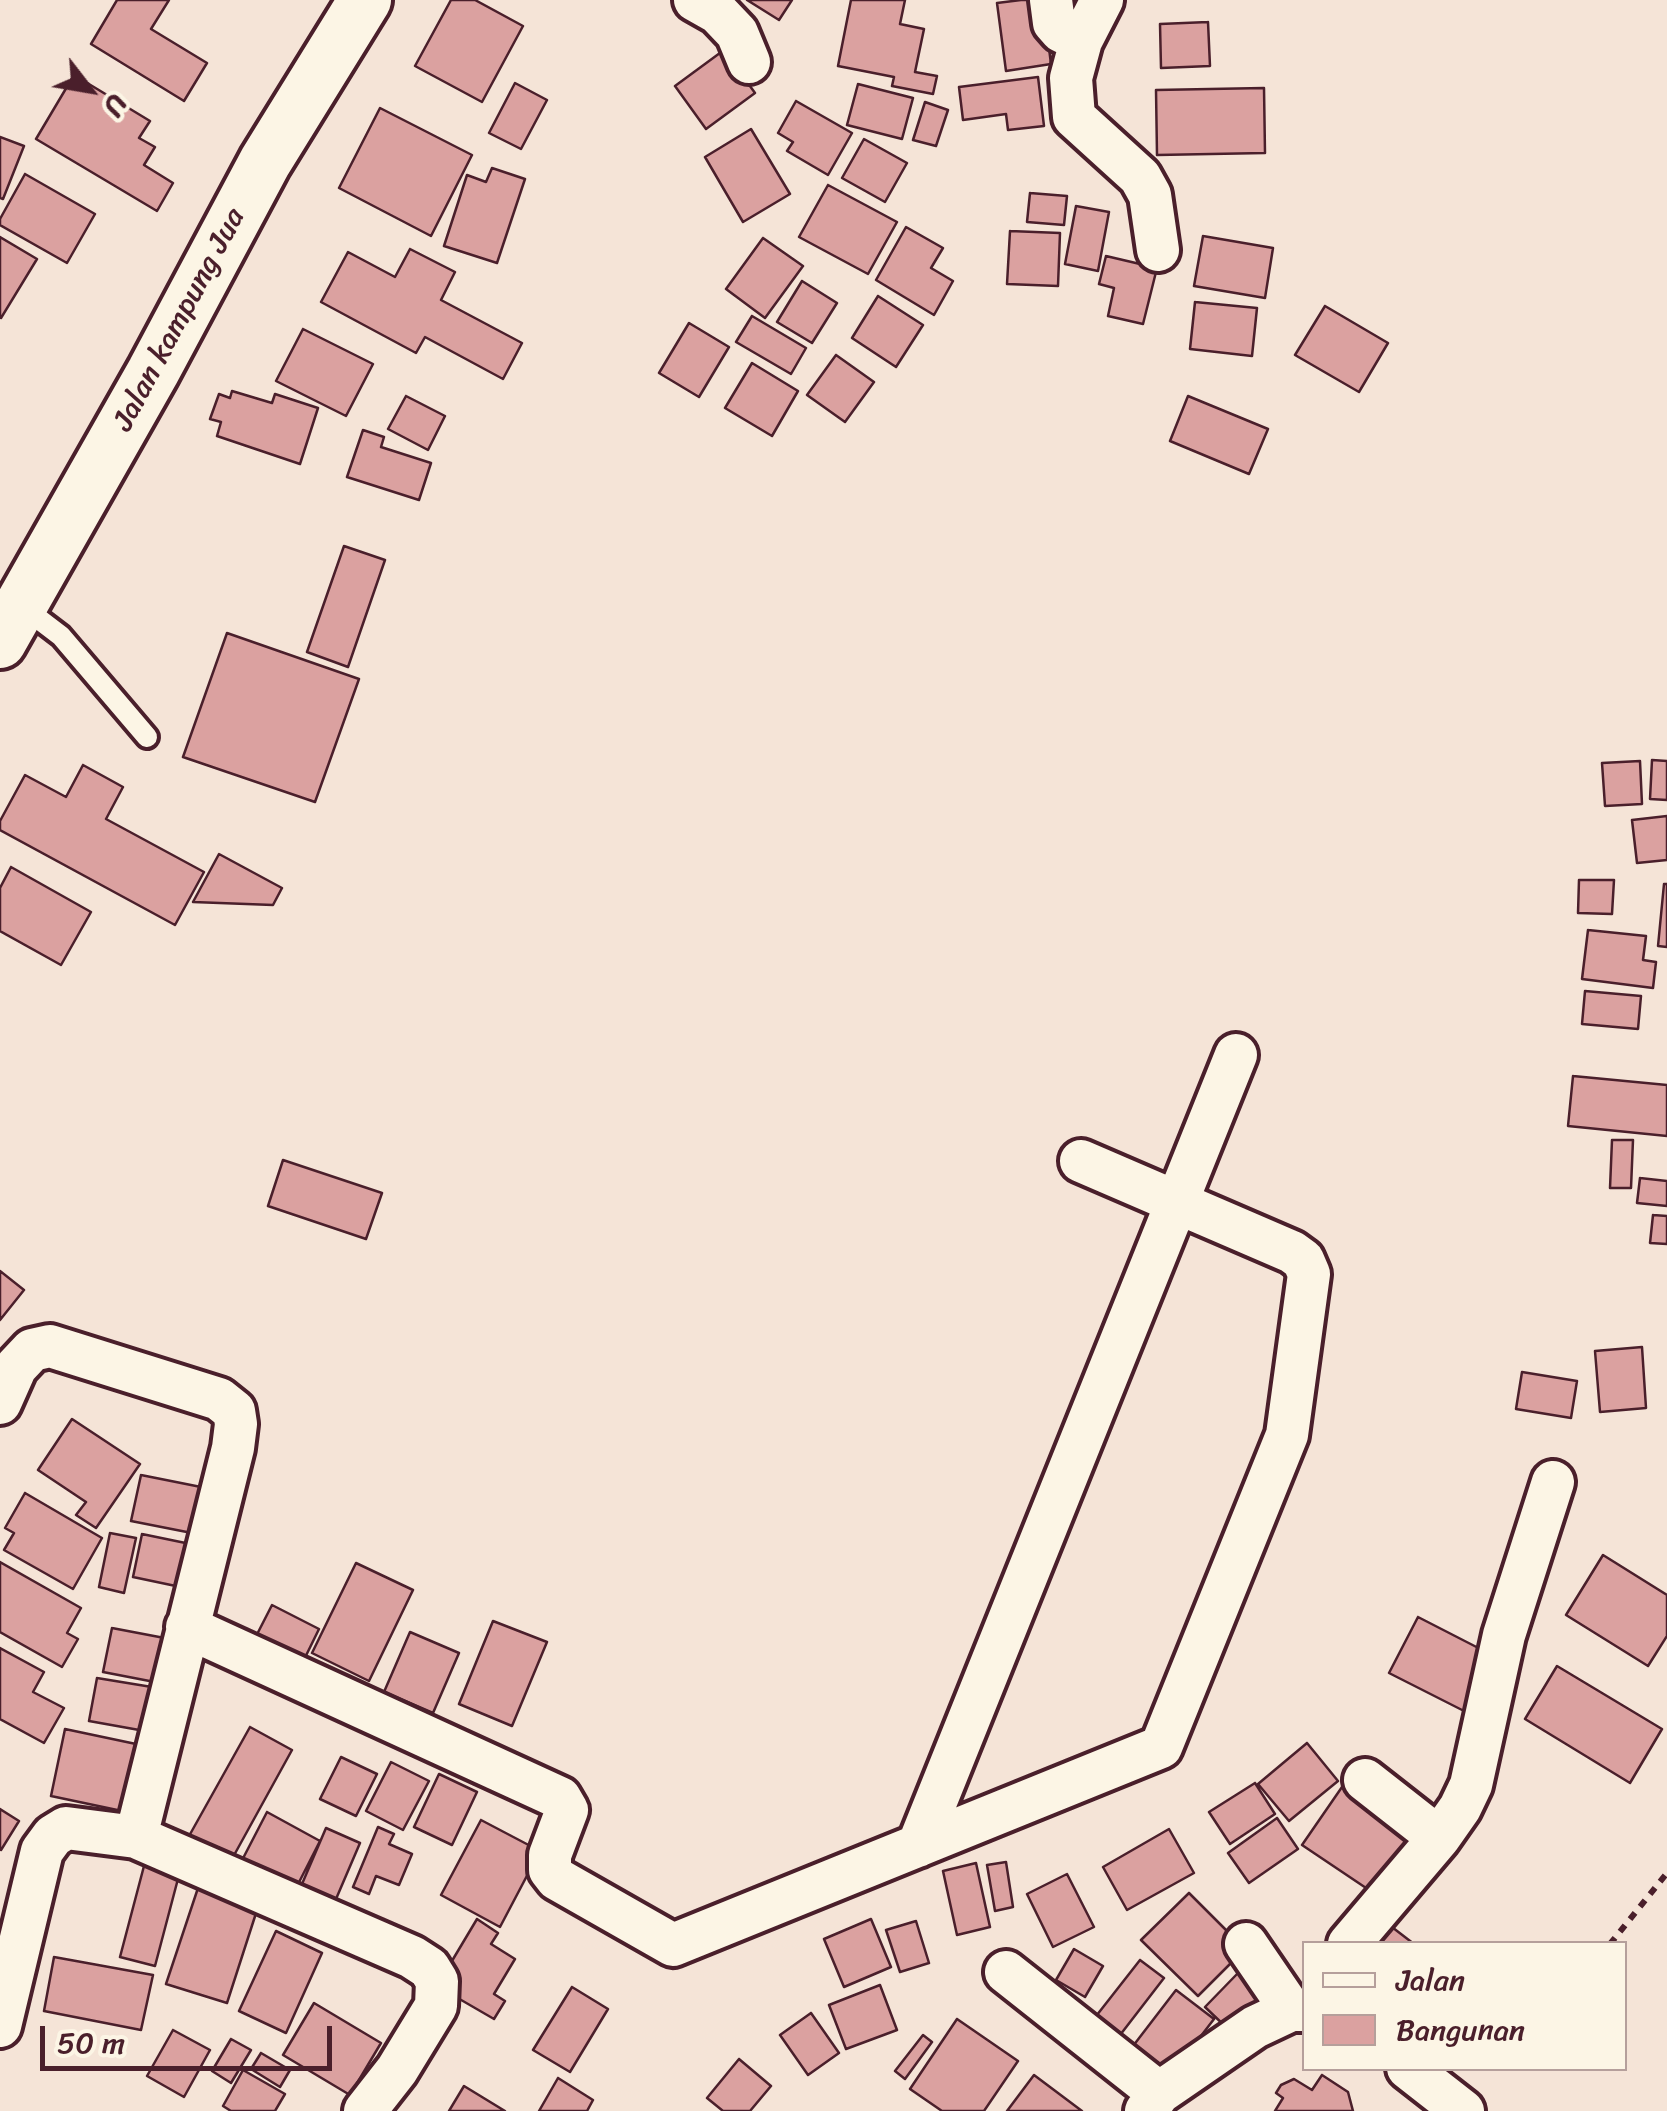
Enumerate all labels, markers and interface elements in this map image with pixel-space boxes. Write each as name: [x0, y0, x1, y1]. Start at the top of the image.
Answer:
north arrow: [40, 40, 140, 140]
text: U: [90, 85, 142, 126]
street label: Jalan kampung Jua: [106, 203, 254, 437]
legend: [1302, 1941, 1627, 2071]
text: Jalan: [1396, 1953, 1465, 2007]
text: Bangunan: [1396, 2003, 1525, 2057]
scale bar: [45, 2006, 338, 2068]
text: 50 m: [57, 2016, 125, 2070]

